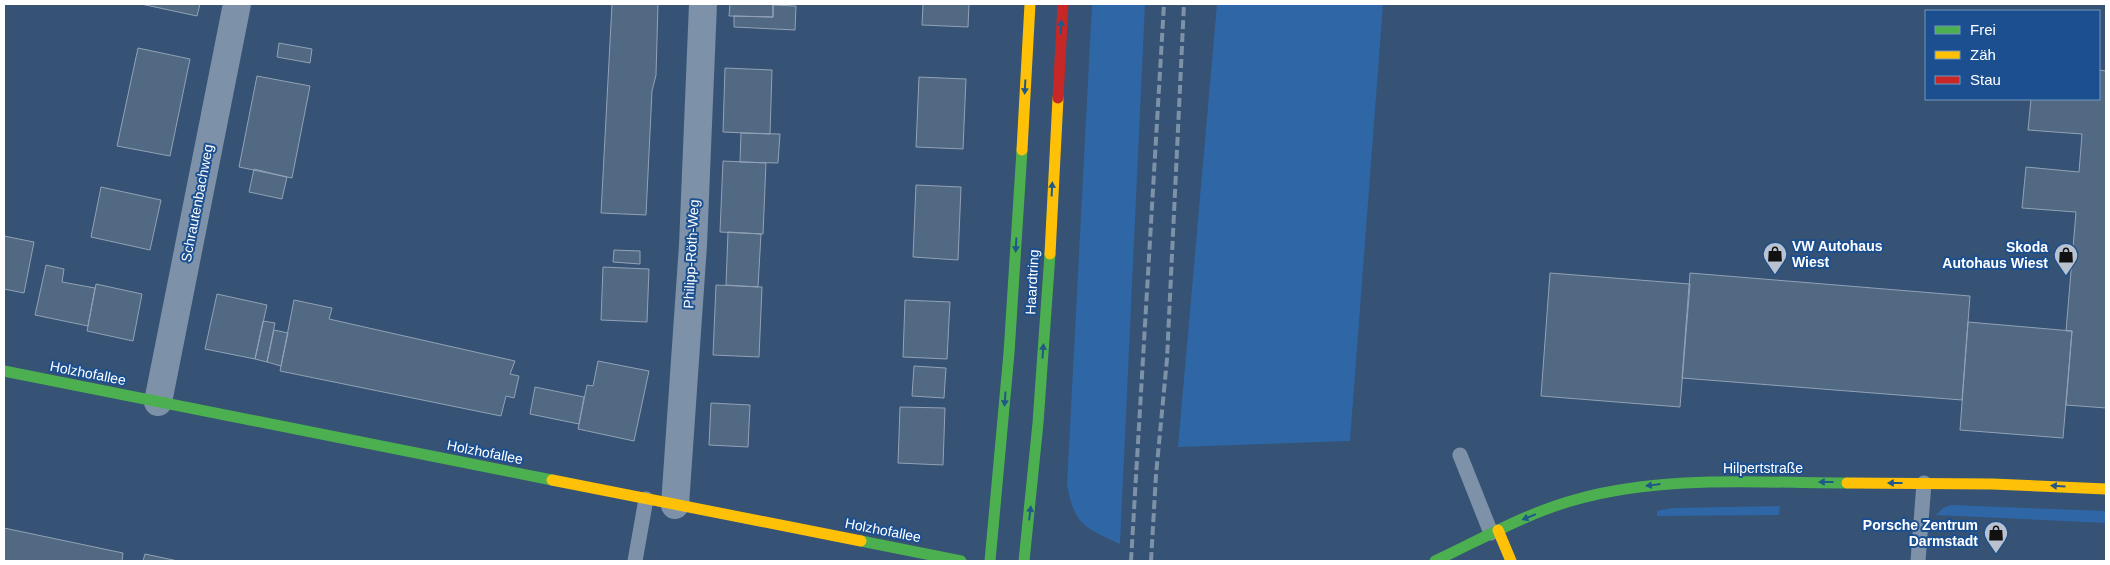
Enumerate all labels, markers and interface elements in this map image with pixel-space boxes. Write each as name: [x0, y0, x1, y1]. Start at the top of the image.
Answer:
legend: [1925, 10, 2100, 100]
one-way arrow: [1058, 18, 1066, 34]
text: Frei: [1970, 21, 1996, 38]
text: Zäh: [1970, 46, 1996, 63]
text: Stau: [1970, 71, 2001, 88]
one-way arrow: [1021, 80, 1029, 96]
street label: Schrautenbachweg: [178, 143, 216, 263]
one-way arrow: [1049, 180, 1057, 196]
street label: Philipp-Röth-Weg: [680, 199, 702, 309]
one-way arrow: [1011, 237, 1019, 253]
place label: VW Autohaus Wiest: [1792, 238, 1883, 270]
place label: Skoda Autohaus Wiest: [1942, 239, 2048, 271]
shop icon: VW Autohaus Wiest: [1762, 241, 1788, 275]
shop icon: Skoda Autohaus Wiest: [2053, 242, 2079, 276]
street label: Haardtring: [1022, 249, 1042, 315]
one-way arrow: [1040, 343, 1048, 359]
street label: Holzhofallee: [49, 358, 128, 388]
one-way arrow: [1001, 391, 1009, 407]
street label: Holzhofallee: [446, 437, 525, 467]
street label: Hilpertstraße: [1723, 460, 1803, 476]
one-way arrow: [1818, 478, 1834, 486]
one-way arrow: [1887, 479, 1903, 487]
one-way arrow: [1645, 481, 1661, 489]
one-way arrow: [2049, 482, 2065, 490]
one-way arrow: [1026, 505, 1034, 521]
one-way arrow: [1522, 514, 1536, 522]
street label: Holzhofallee: [844, 515, 923, 545]
place label: Porsche Zentrum Darmstadt: [1863, 517, 1978, 549]
shop icon: Porsche Zentrum Darmstadt: [1983, 520, 2009, 554]

